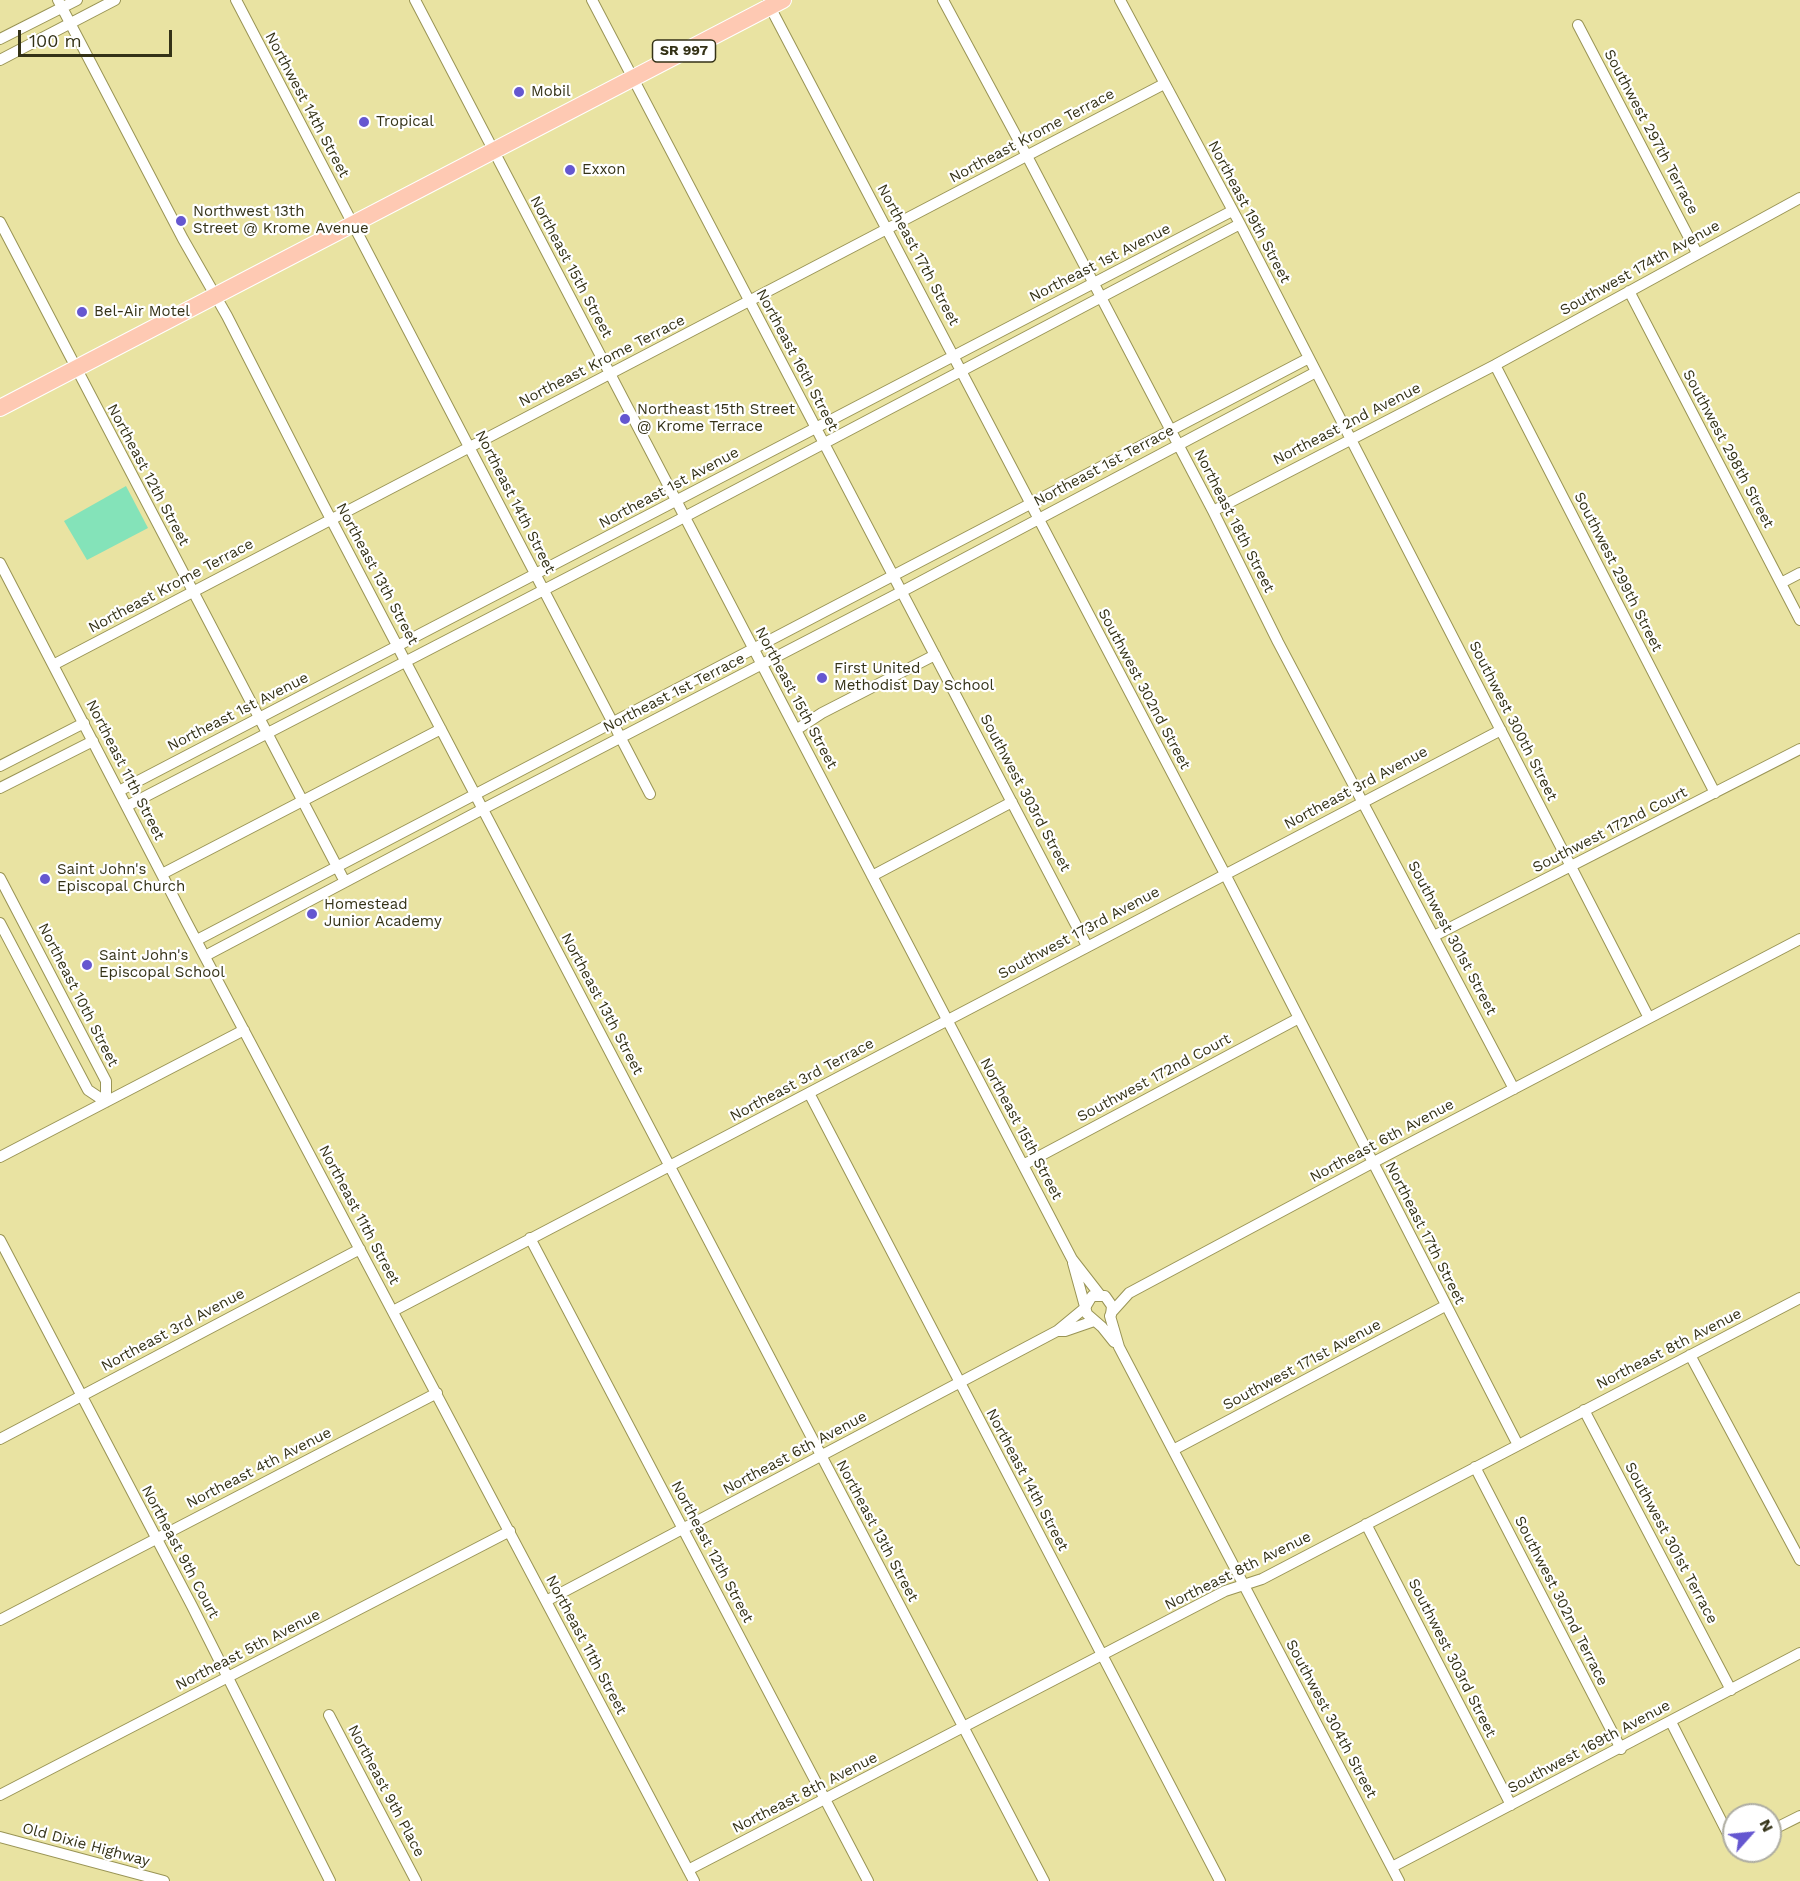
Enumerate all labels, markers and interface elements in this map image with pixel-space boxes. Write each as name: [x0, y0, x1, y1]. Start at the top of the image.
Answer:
scale bar: [21, 18, 176, 56]
street label: Northwest 14th Street: [261, 29, 353, 181]
text: 100 m: [29, 30, 82, 51]
road number: SR 997: [652, 40, 716, 62]
street label: Southwest 297th Terrace: [1600, 47, 1702, 217]
place label: Mobil: [531, 83, 571, 101]
marker: Mobil: [512, 85, 526, 99]
street label: Northeast Krome Terrace: [947, 85, 1117, 187]
place label: Tropical: [376, 113, 434, 131]
marker: Tropical: [357, 115, 371, 129]
street label: Northeast 19th Street: [1204, 138, 1294, 286]
place label: Exxon: [582, 161, 626, 179]
marker: Exxon: [563, 163, 577, 177]
street label: Northeast 17th Street: [873, 181, 963, 329]
street label: Northeast 15th Street: [526, 193, 616, 341]
place label: Northwest 13th Street @ Krome Avenue: [193, 203, 369, 238]
marker: Northwest 13th Street @ Krome Avenue: [174, 214, 188, 228]
street label: Southwest 174th Avenue: [1557, 217, 1723, 319]
street label: Northeast 1st Avenue: [1027, 220, 1173, 306]
street label: Northeast 16th Street: [752, 286, 842, 434]
place label: Bel-Air Motel: [94, 303, 190, 321]
marker: Bel-Air Motel: [75, 305, 89, 319]
street label: Northeast Krome Terrace: [516, 311, 688, 411]
street label: Southwest 298th Street: [1679, 367, 1777, 531]
street label: Northeast 2nd Avenue: [1270, 379, 1424, 469]
street label: Northeast 12th Street: [103, 401, 193, 549]
place label: Northeast 15th Street @ Krome Terrace: [637, 401, 795, 436]
marker: Northeast 15th Street @ Krome Terrace: [618, 412, 632, 426]
street label: Northeast 1st Terrace: [1031, 421, 1177, 511]
street label: Northeast 14th Street: [471, 427, 559, 577]
street label: Northeast 1st Avenue: [596, 443, 742, 533]
street label: Northeast 18th Street: [1190, 446, 1278, 596]
street label: Southwest 299th Street: [1570, 489, 1666, 655]
street label: Northeast 13th Street: [332, 500, 422, 648]
street label: Northeast Krome Terrace: [86, 535, 256, 637]
street label: Southwest 302nd Street: [1094, 606, 1194, 772]
street label: Northeast 15th Street: [751, 624, 841, 772]
street label: Southwest 300th Street: [1465, 638, 1561, 804]
street label: Northeast 1st Terrace: [600, 649, 748, 737]
place label: First United Methodist Day School: [834, 660, 994, 695]
street label: Northeast 1st Avenue: [165, 669, 311, 755]
marker: First United Methodist Day School: [815, 671, 829, 685]
street label: Northeast 11th Street: [82, 697, 168, 843]
street label: Southwest 303rd Street: [976, 711, 1074, 875]
street label: Northeast 3rd Avenue: [1281, 743, 1431, 833]
street label: Southwest 172nd Court: [1530, 783, 1690, 877]
street label: Southwest 301st Street: [1404, 858, 1500, 1018]
place label: Saint John's Episcopal Church: [57, 861, 185, 896]
marker: Saint John's Episcopal Church: [38, 872, 52, 886]
street label: Southwest 173rd Avenue: [995, 883, 1163, 983]
place label: Homestead Junior Academy: [324, 896, 442, 931]
marker: Homestead Junior Academy: [305, 907, 319, 921]
street label: Northeast 10th Street: [34, 920, 122, 1070]
street label: Northeast 13th Street: [557, 930, 647, 1078]
place label: Saint John's Episcopal School: [99, 947, 225, 982]
marker: Saint John's Episcopal School: [80, 958, 94, 972]
street label: Southwest 172nd Court: [1074, 1030, 1234, 1126]
street label: Northeast 3rd Terrace: [727, 1034, 877, 1126]
street label: Northeast 15th Street: [976, 1055, 1066, 1203]
street label: Northeast 6th Avenue: [1307, 1095, 1457, 1187]
street label: Northeast 11th Street: [315, 1142, 403, 1288]
street label: Northeast 17th Street: [1381, 1159, 1469, 1307]
street label: Northeast 3rd Avenue: [98, 1285, 248, 1375]
street label: Northeast 8th Avenue: [1593, 1305, 1745, 1393]
street label: Southwest 171st Avenue: [1220, 1316, 1384, 1414]
street label: Northeast 14th Street: [982, 1406, 1072, 1554]
street label: Northeast 6th Avenue: [720, 1407, 870, 1499]
street label: Northeast 4th Avenue: [183, 1424, 335, 1512]
street label: Northeast 13th Street: [832, 1457, 922, 1605]
street label: Southwest 301st Terrace: [1621, 1459, 1721, 1627]
street label: Northeast 12th Street: [667, 1478, 757, 1626]
street label: Northeast 9th Court: [137, 1482, 223, 1622]
street label: Southwest 302nd Terrace: [1510, 1513, 1612, 1689]
street label: Northeast 8th Avenue: [1162, 1528, 1314, 1614]
street label: Northeast 11th Street: [542, 1572, 630, 1718]
street label: Southwest 303rd Street: [1404, 1576, 1500, 1740]
street label: Northeast 5th Avenue: [173, 1606, 323, 1694]
street label: Southwest 304th Street: [1282, 1637, 1380, 1801]
street label: Southwest 169th Avenue: [1505, 1696, 1673, 1798]
street label: Northeast 9th Place: [344, 1722, 428, 1860]
street label: Northeast 8th Avenue: [729, 1749, 881, 1837]
north arrow: [1722, 1803, 1782, 1863]
text: N: [1756, 1816, 1778, 1835]
street label: Old Dixie Highway: [20, 1819, 152, 1871]

